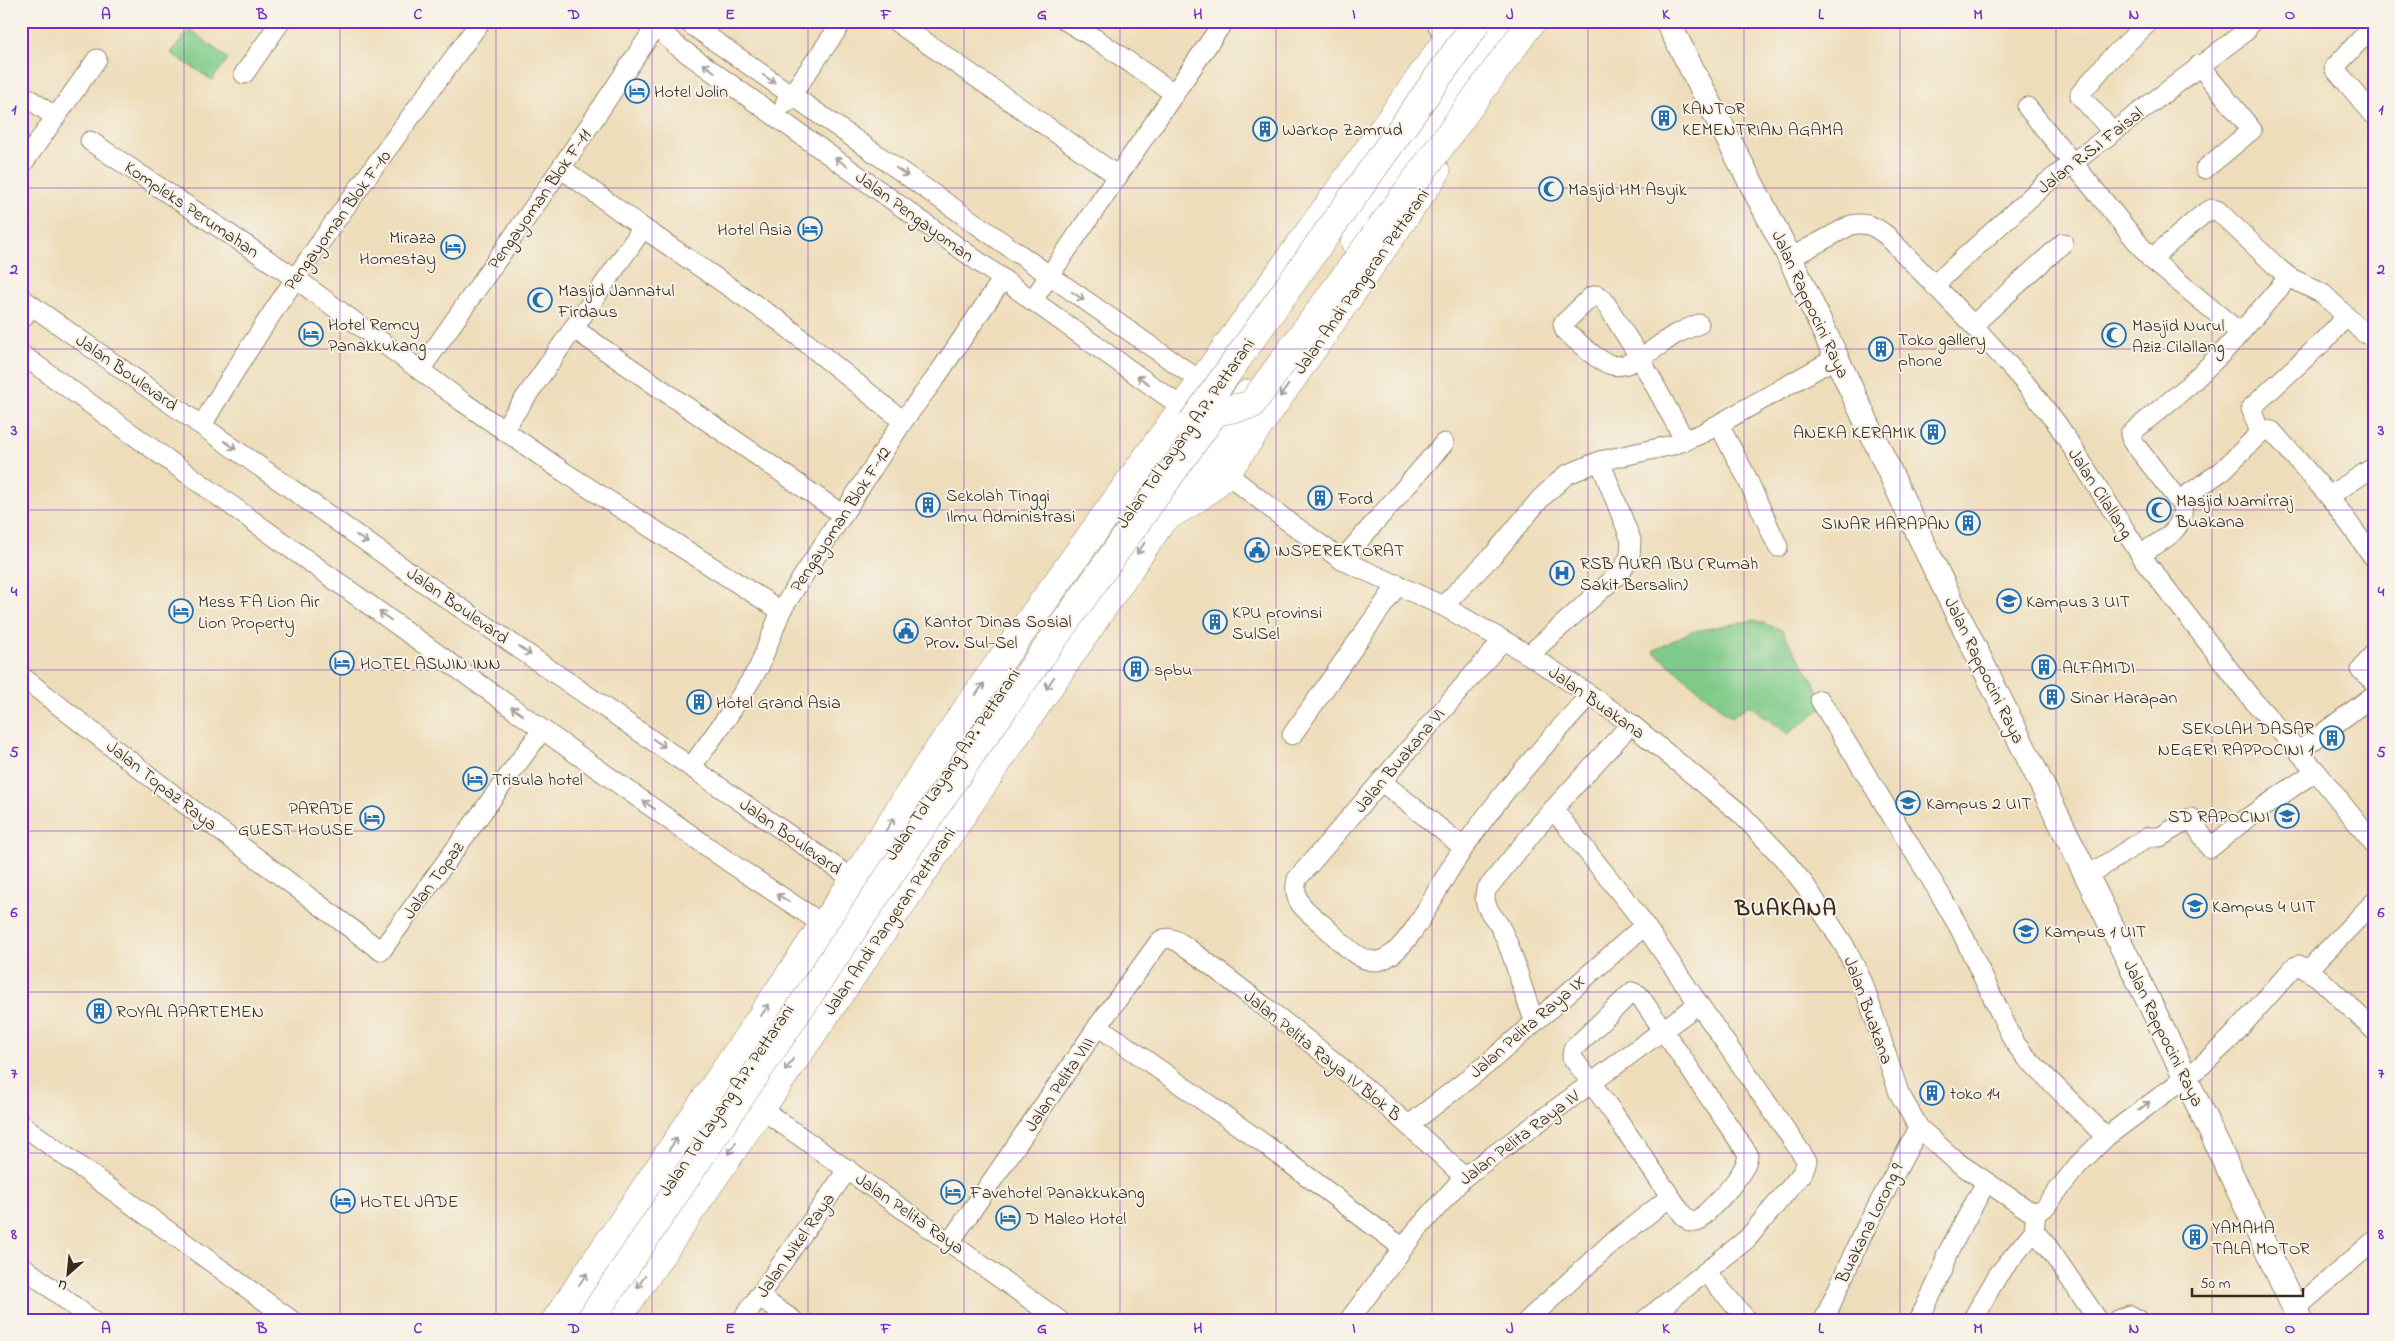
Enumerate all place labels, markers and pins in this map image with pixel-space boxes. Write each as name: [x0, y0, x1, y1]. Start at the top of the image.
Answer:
hotel icon: Hotel Jolin: [624, 78, 650, 104]
place label: Hotel Jolin: [654, 80, 728, 106]
place label: KANTOR KEMENTRIAN AGAMA: [1682, 97, 1843, 144]
building icon: KANTOR KEMENTRIAN AGAMA: [1651, 105, 1677, 131]
building icon: Warkop Zamrud: [1252, 116, 1278, 142]
place label: Warkop Zamrud: [1282, 118, 1403, 144]
mosque icon: Masjid HM Asyik: [1538, 176, 1564, 202]
place label: Masjid HM Asyik: [1568, 178, 1687, 204]
hotel icon: Hotel Asia: [797, 216, 823, 242]
place label: Hotel Asia: [717, 218, 792, 244]
place label: Miraza Homestay: [359, 226, 436, 273]
hotel icon: Miraza Homestay: [440, 234, 466, 260]
place label: Masjid Jannatul Firdaus: [557, 279, 675, 326]
mosque icon: Masjid Jannatul Firdaus: [527, 287, 553, 313]
place label: Hotel Remcy Panakkukang: [328, 313, 426, 361]
place label: Masjid Nurul Aziz Cilallang: [2132, 314, 2225, 362]
hotel icon: Hotel Remcy Panakkukang: [298, 321, 324, 347]
mosque icon: Masjid Nurul Aziz Cilallang: [2101, 322, 2127, 348]
place label: Toko gallery phone: [1898, 328, 1986, 375]
building icon: Toko gallery phone: [1868, 336, 1894, 362]
building icon: ANEKA KERAMIK: [1920, 419, 1946, 445]
place label: ANEKA KERAMIK: [1793, 421, 1916, 447]
place label: Sekolah Tinggi Ilmu Administrasi: [946, 484, 1075, 531]
building icon: Ford: [1307, 485, 1333, 511]
place label: Ford: [1337, 487, 1373, 513]
place label: Masjid Nami'rraj Buakana: [2175, 489, 2293, 536]
building icon: Sekolah Tinggi Ilmu Administrasi: [915, 492, 941, 518]
mosque icon: Masjid Nami'rraj Buakana: [2146, 497, 2172, 523]
building icon: SINAR HARAPAN: [1955, 510, 1981, 536]
place label: SINAR HARAPAN: [1821, 512, 1950, 538]
public building icon: INSPEREKTORAT: [1244, 537, 1270, 563]
place label: INSPEREKTORAT: [1274, 539, 1404, 565]
place label: RSB AURA IBU (Rumah Sakit Bersalin): [1580, 552, 1758, 599]
hospital icon: RSB AURA IBU (Rumah Sakit Bersalin): [1549, 560, 1575, 586]
school or university icon: Kampus 3 UIT: [1996, 588, 2022, 614]
place label: Mess FA Lion Air Lion Property: [198, 590, 320, 637]
place label: Kampus 3 UIT: [2026, 590, 2130, 616]
hotel icon: Mess FA Lion Air Lion Property: [168, 598, 194, 624]
place label: KPU provinsi SulSel: [1232, 601, 1322, 648]
building icon: KPU provinsi SulSel: [1202, 609, 1228, 635]
place label: Kantor Dinas Sosial Prov. Sul-Sel: [924, 610, 1072, 657]
public building icon: Kantor Dinas Sosial Prov. Sul-Sel: [893, 618, 919, 644]
hotel icon: HOTEL ASWIN INN: [329, 650, 355, 676]
place label: HOTEL ASWIN INN: [360, 652, 501, 678]
building icon: ALFAMIDI: [2031, 654, 2057, 680]
building icon: spbu: [1123, 656, 1149, 682]
place label: ALFAMIDI: [2062, 656, 2135, 682]
place label: spbu: [1154, 658, 1192, 684]
building icon: Sinar Harapan: [2039, 684, 2065, 710]
place label: Sinar Harapan: [2070, 686, 2177, 712]
building icon: Hotel Grand Asia: [686, 689, 712, 715]
place label: Hotel Grand Asia: [716, 691, 841, 717]
place label: SEKOLAH DASAR NEGERI RAPPOCINI 1: [2158, 717, 2314, 764]
building icon: SEKOLAH DASAR NEGERI RAPPOCINI 1: [2319, 725, 2345, 751]
hotel icon: Trisula hotel: [462, 766, 488, 792]
place label: Trisula hotel: [492, 768, 583, 794]
school or university icon: Kampus 2 UIT: [1895, 790, 1921, 816]
place label: Kampus 2 UIT: [1926, 792, 2031, 818]
place label: PARADE GUEST HOUSE: [238, 797, 354, 844]
school or university icon: SD RAPOCINI: [2274, 803, 2300, 829]
hotel icon: PARADE GUEST HOUSE: [359, 805, 385, 831]
place label: SD RAPOCINI: [2168, 805, 2270, 831]
school or university icon: Kampus 4 UIT: [2182, 893, 2208, 919]
place label: Kampus 4 UIT: [2212, 895, 2316, 921]
school or university icon: Kampus 1 UIT: [2013, 918, 2039, 944]
place label: Kampus 1 UIT: [2044, 920, 2146, 946]
building icon: ROYAL APARTEMEN: [86, 998, 112, 1024]
place label: ROYAL APARTEMEN: [116, 1000, 264, 1026]
building icon: toko 14: [1919, 1080, 1945, 1106]
place label: toko 14: [1950, 1082, 2000, 1108]
hotel icon: Favehotel Panakkukang: [940, 1179, 966, 1205]
place label: Favehotel Panakkukang: [969, 1181, 1145, 1208]
hotel icon: HOTEL JADE: [330, 1188, 356, 1214]
place label: HOTEL JADE: [360, 1190, 459, 1216]
hotel icon: D Maleo Hotel: [995, 1205, 1021, 1231]
place label: D Maleo Hotel: [1025, 1207, 1126, 1233]
place label: YAMAHA TALA MOTOR: [2212, 1216, 2309, 1263]
building icon: YAMAHA TALA MOTOR: [2182, 1224, 2208, 1250]

